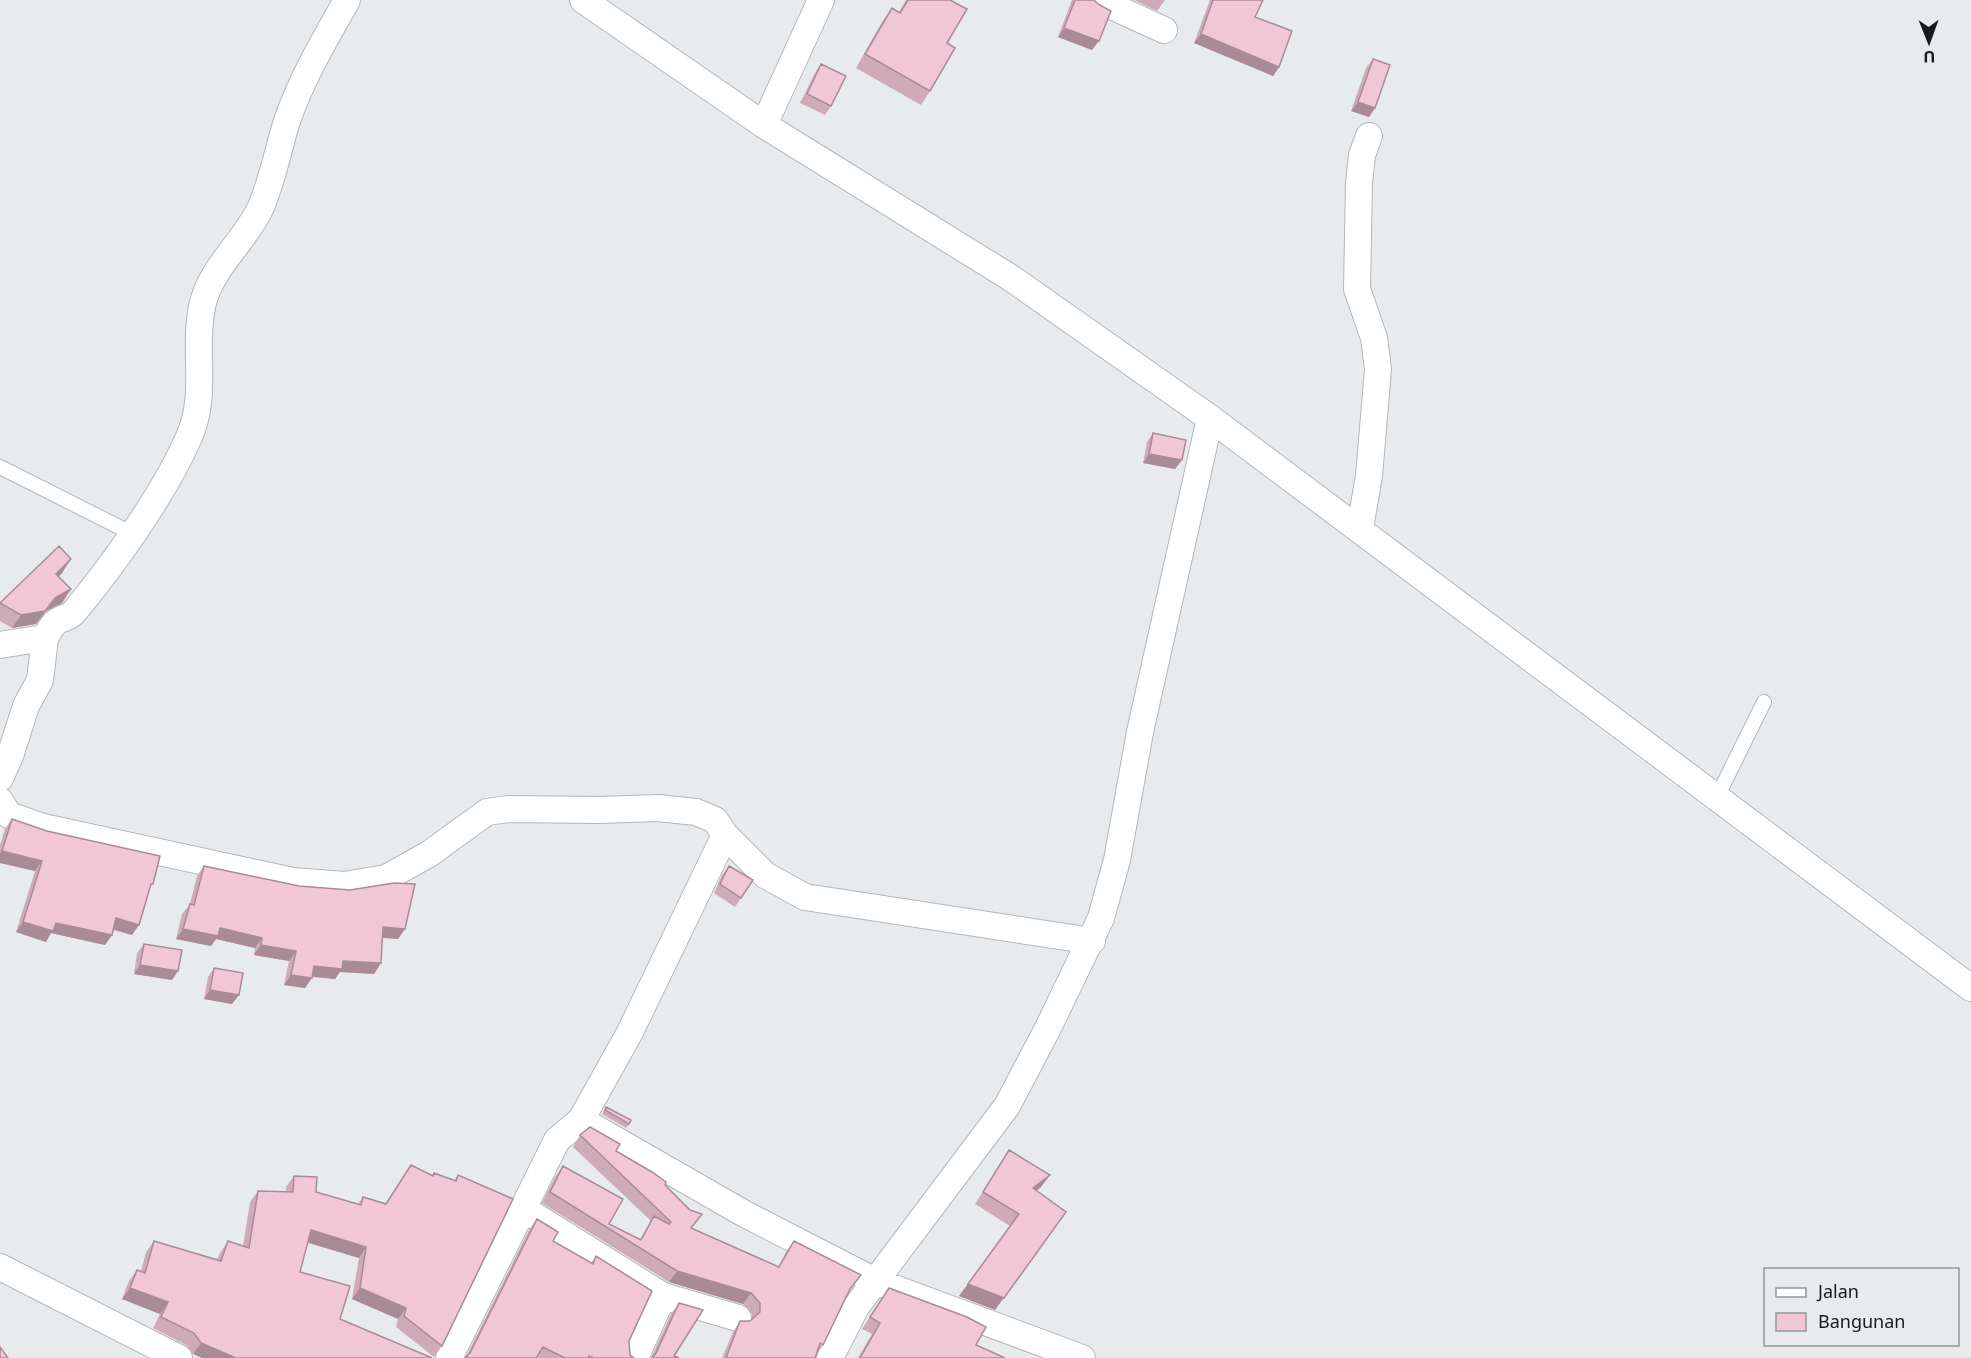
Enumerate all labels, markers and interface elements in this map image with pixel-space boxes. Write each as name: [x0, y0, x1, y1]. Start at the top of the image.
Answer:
north arrow: [1899, 12, 1959, 72]
text: U: [1923, 46, 1936, 68]
legend: [1764, 1268, 1959, 1346]
text: Jalan: [1816, 1279, 1859, 1303]
text: Bangunan: [1818, 1309, 1905, 1333]

